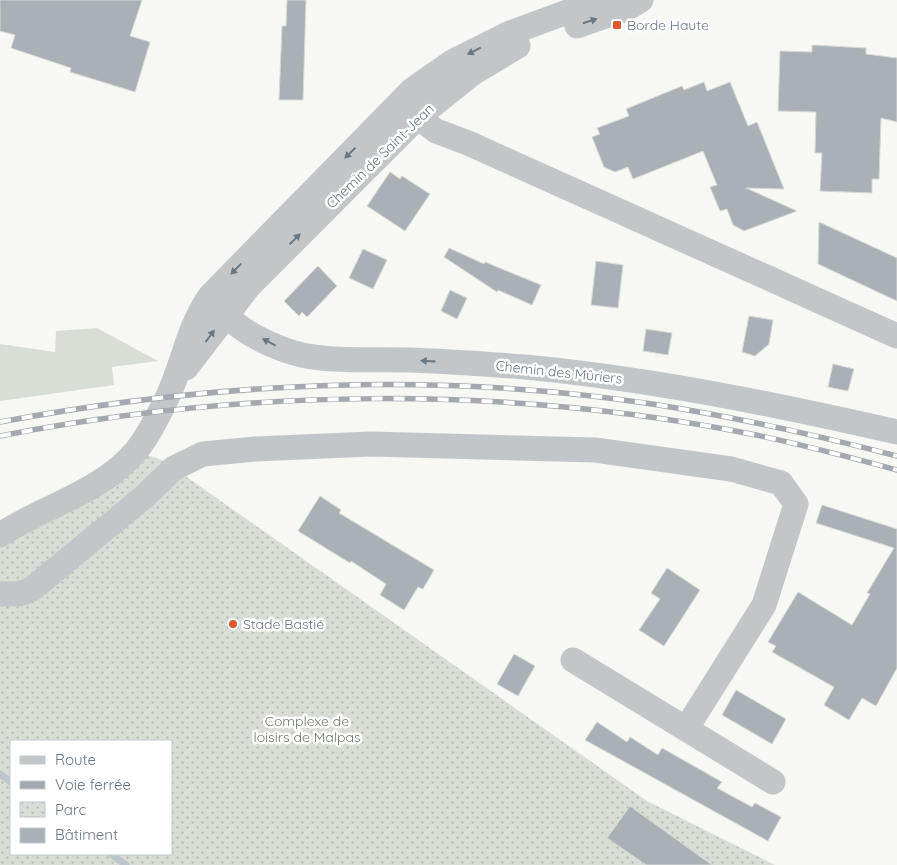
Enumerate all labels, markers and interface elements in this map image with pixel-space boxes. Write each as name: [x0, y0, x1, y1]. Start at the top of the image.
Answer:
place label: Borde Haute: [627, 16, 709, 34]
one-way arrow: [583, 17, 598, 25]
marker: Borde Haute: [611, 19, 623, 31]
one-way arrow: [467, 47, 481, 55]
street label: Chemin de Saint-Jean: [322, 100, 438, 212]
one-way arrow: [344, 147, 356, 159]
one-way arrow: [289, 234, 301, 246]
one-way arrow: [230, 263, 242, 275]
one-way arrow: [205, 330, 216, 343]
one-way arrow: [261, 338, 276, 346]
one-way arrow: [420, 356, 436, 364]
street label: Chemin des Mûriers: [495, 356, 623, 388]
place label: Stade Bastié: [243, 615, 324, 633]
marker: Stade Bastié: [227, 618, 239, 630]
park label: Complexe de loisirs de Malpas: [254, 712, 360, 746]
legend: [10, 740, 172, 855]
text: Route: [55, 750, 96, 769]
text: Voie ferrée: [55, 775, 131, 794]
text: Parc: [55, 800, 86, 819]
text: Bâtiment: [55, 825, 118, 844]

